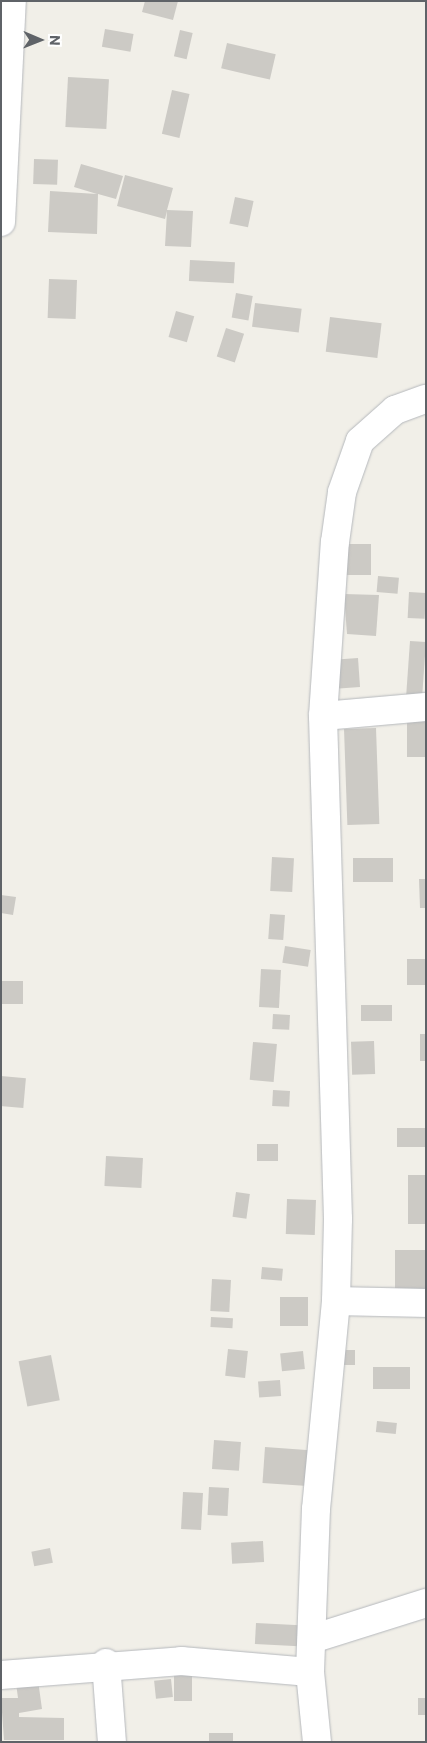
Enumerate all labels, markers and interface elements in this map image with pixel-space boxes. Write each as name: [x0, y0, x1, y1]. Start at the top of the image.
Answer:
north arrow: [15, 15, 65, 65]
text: N: [47, 35, 64, 46]

